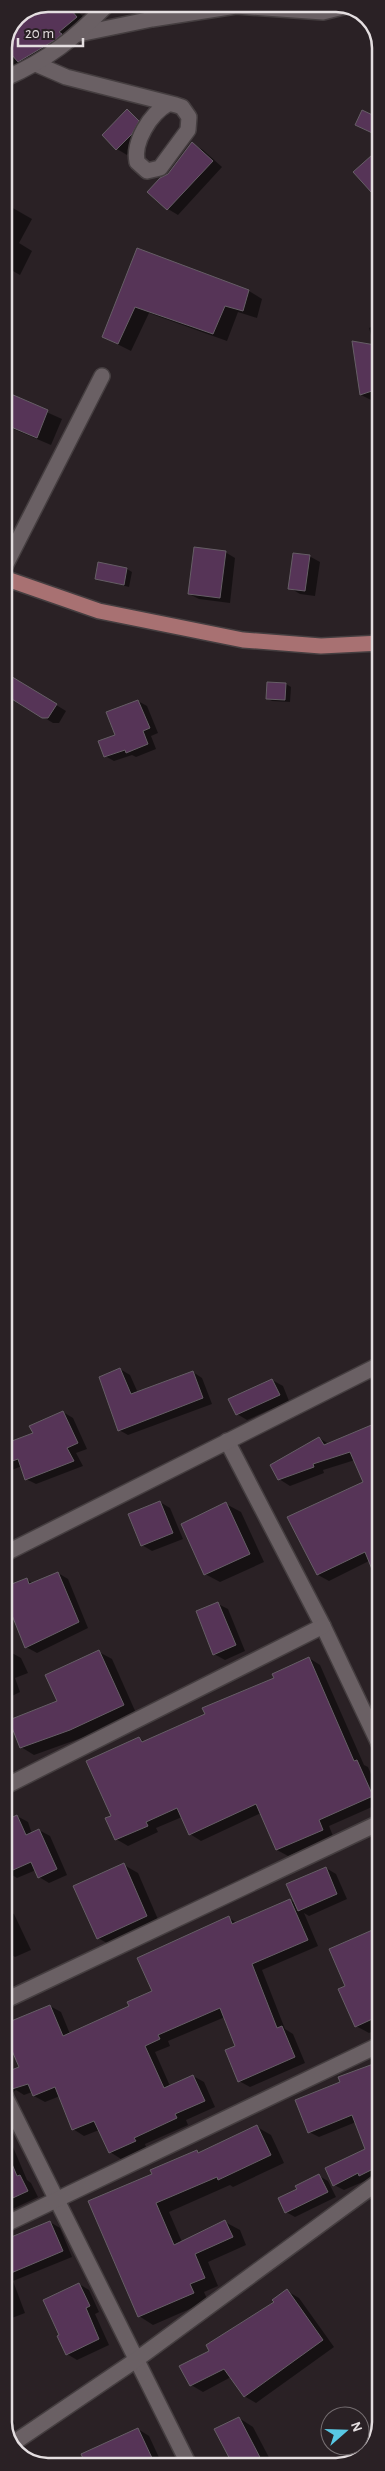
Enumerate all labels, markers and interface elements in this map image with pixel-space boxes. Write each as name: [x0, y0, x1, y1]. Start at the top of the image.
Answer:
scale bar: [18, 15, 82, 47]
text: 20 m: [25, 26, 54, 41]
north arrow: [320, 2406, 370, 2456]
text: N: [348, 2420, 365, 2434]

